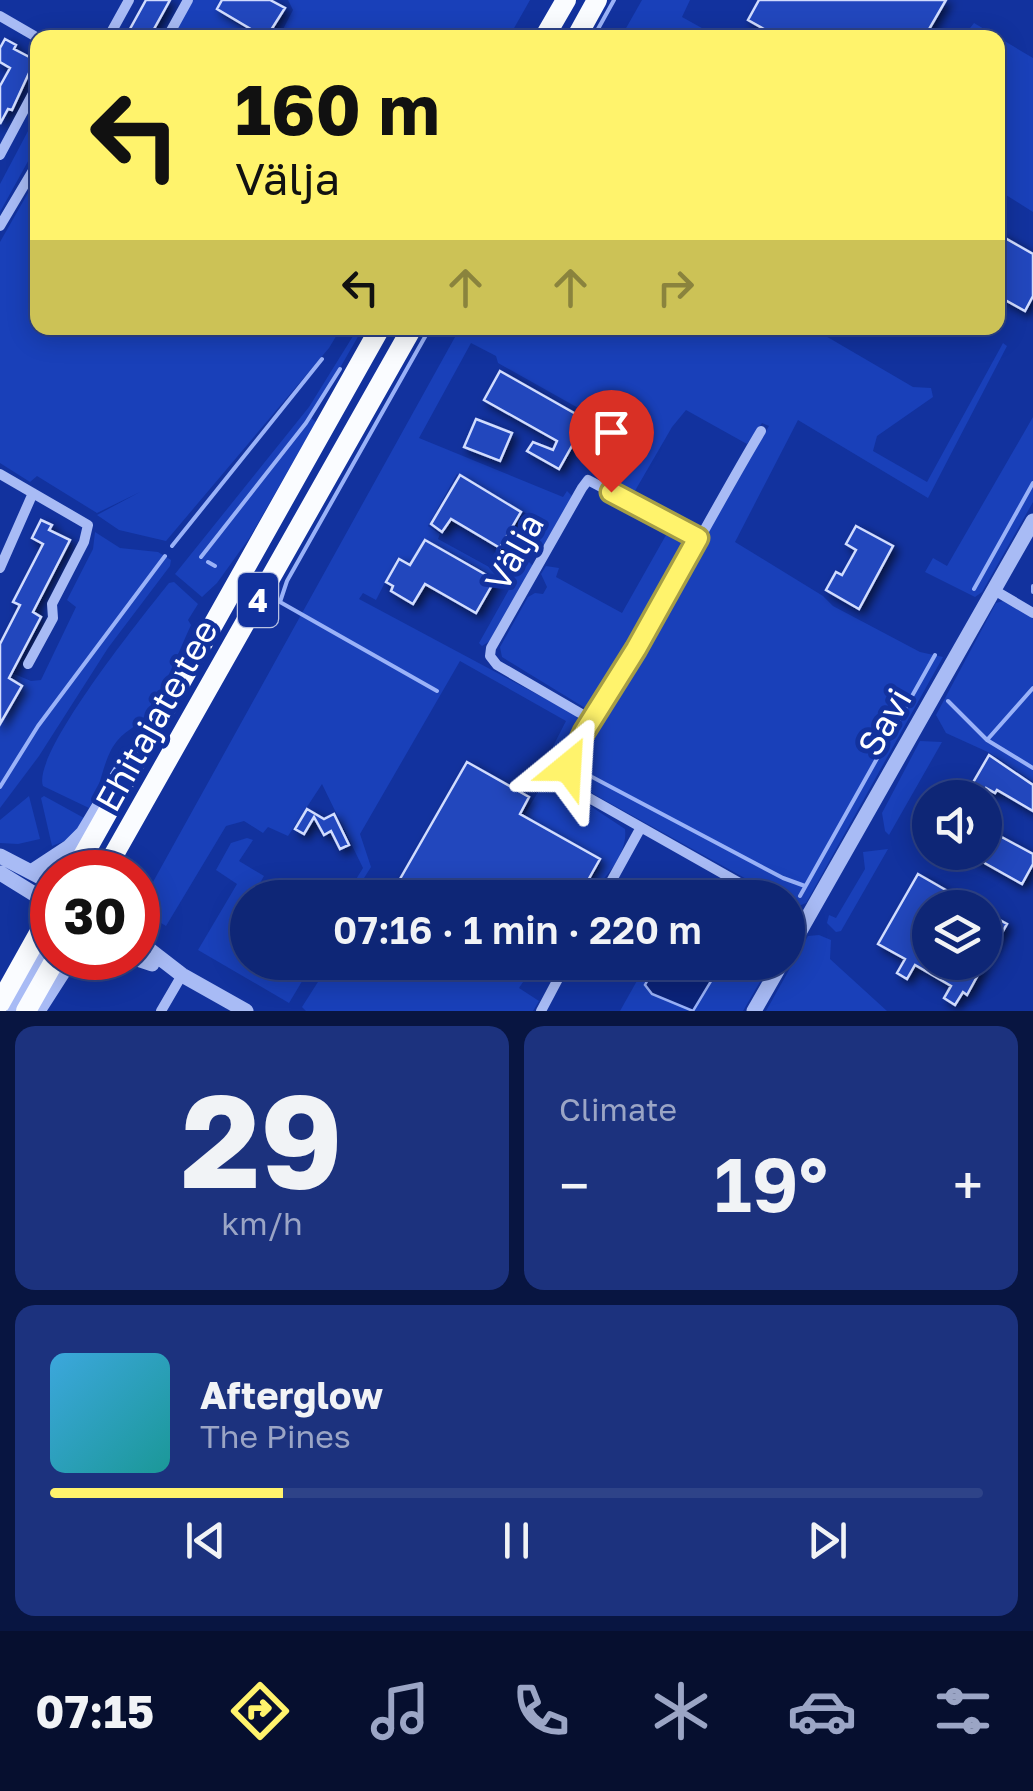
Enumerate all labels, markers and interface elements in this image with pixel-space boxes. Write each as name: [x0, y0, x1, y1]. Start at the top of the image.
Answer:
text: 160 m: [235, 66, 440, 150]
icon: left: [70, 70, 200, 200]
text: Välja: [235, 151, 340, 205]
icon: left: [333, 260, 388, 315]
icon: ahead: [438, 260, 493, 315]
icon: ahead: [543, 260, 598, 315]
icon: right: [648, 260, 703, 315]
pin: [569, 390, 654, 493]
icon: arrive: [584, 405, 639, 460]
street label: Välja: [476, 506, 552, 598]
road number: 4: [238, 573, 278, 627]
street label: Ehitajate tee: [86, 612, 226, 818]
street label: Savi: [848, 681, 920, 763]
position arrow: [516, 715, 620, 819]
map controls: [912, 780, 1002, 980]
button: sound: [912, 780, 1002, 870]
speed limit sign: 30: [30, 850, 160, 980]
button: layers: [912, 890, 1002, 980]
text: 07:16 · 1 min · 220 m: [333, 907, 702, 952]
text: 29: [181, 1061, 343, 1217]
text: Climate: [559, 1090, 677, 1128]
text: 19°: [714, 1138, 828, 1229]
text: −: [559, 1152, 589, 1218]
text: +: [953, 1152, 983, 1218]
text: km/h: [221, 1204, 303, 1242]
text: Afterglow: [200, 1372, 383, 1417]
text: The Pines: [200, 1417, 351, 1455]
icon: previous: [178, 1513, 233, 1568]
icon: pause: [489, 1513, 544, 1568]
icon: next: [800, 1513, 855, 1568]
icon: directions: [225, 1676, 295, 1746]
icon: music: [365, 1676, 435, 1746]
icon: phone: [506, 1676, 576, 1746]
icon: climate: [646, 1676, 716, 1746]
icon: car: [787, 1676, 857, 1746]
icon: filters: [928, 1676, 998, 1746]
text: 07:15: [35, 1684, 154, 1738]

